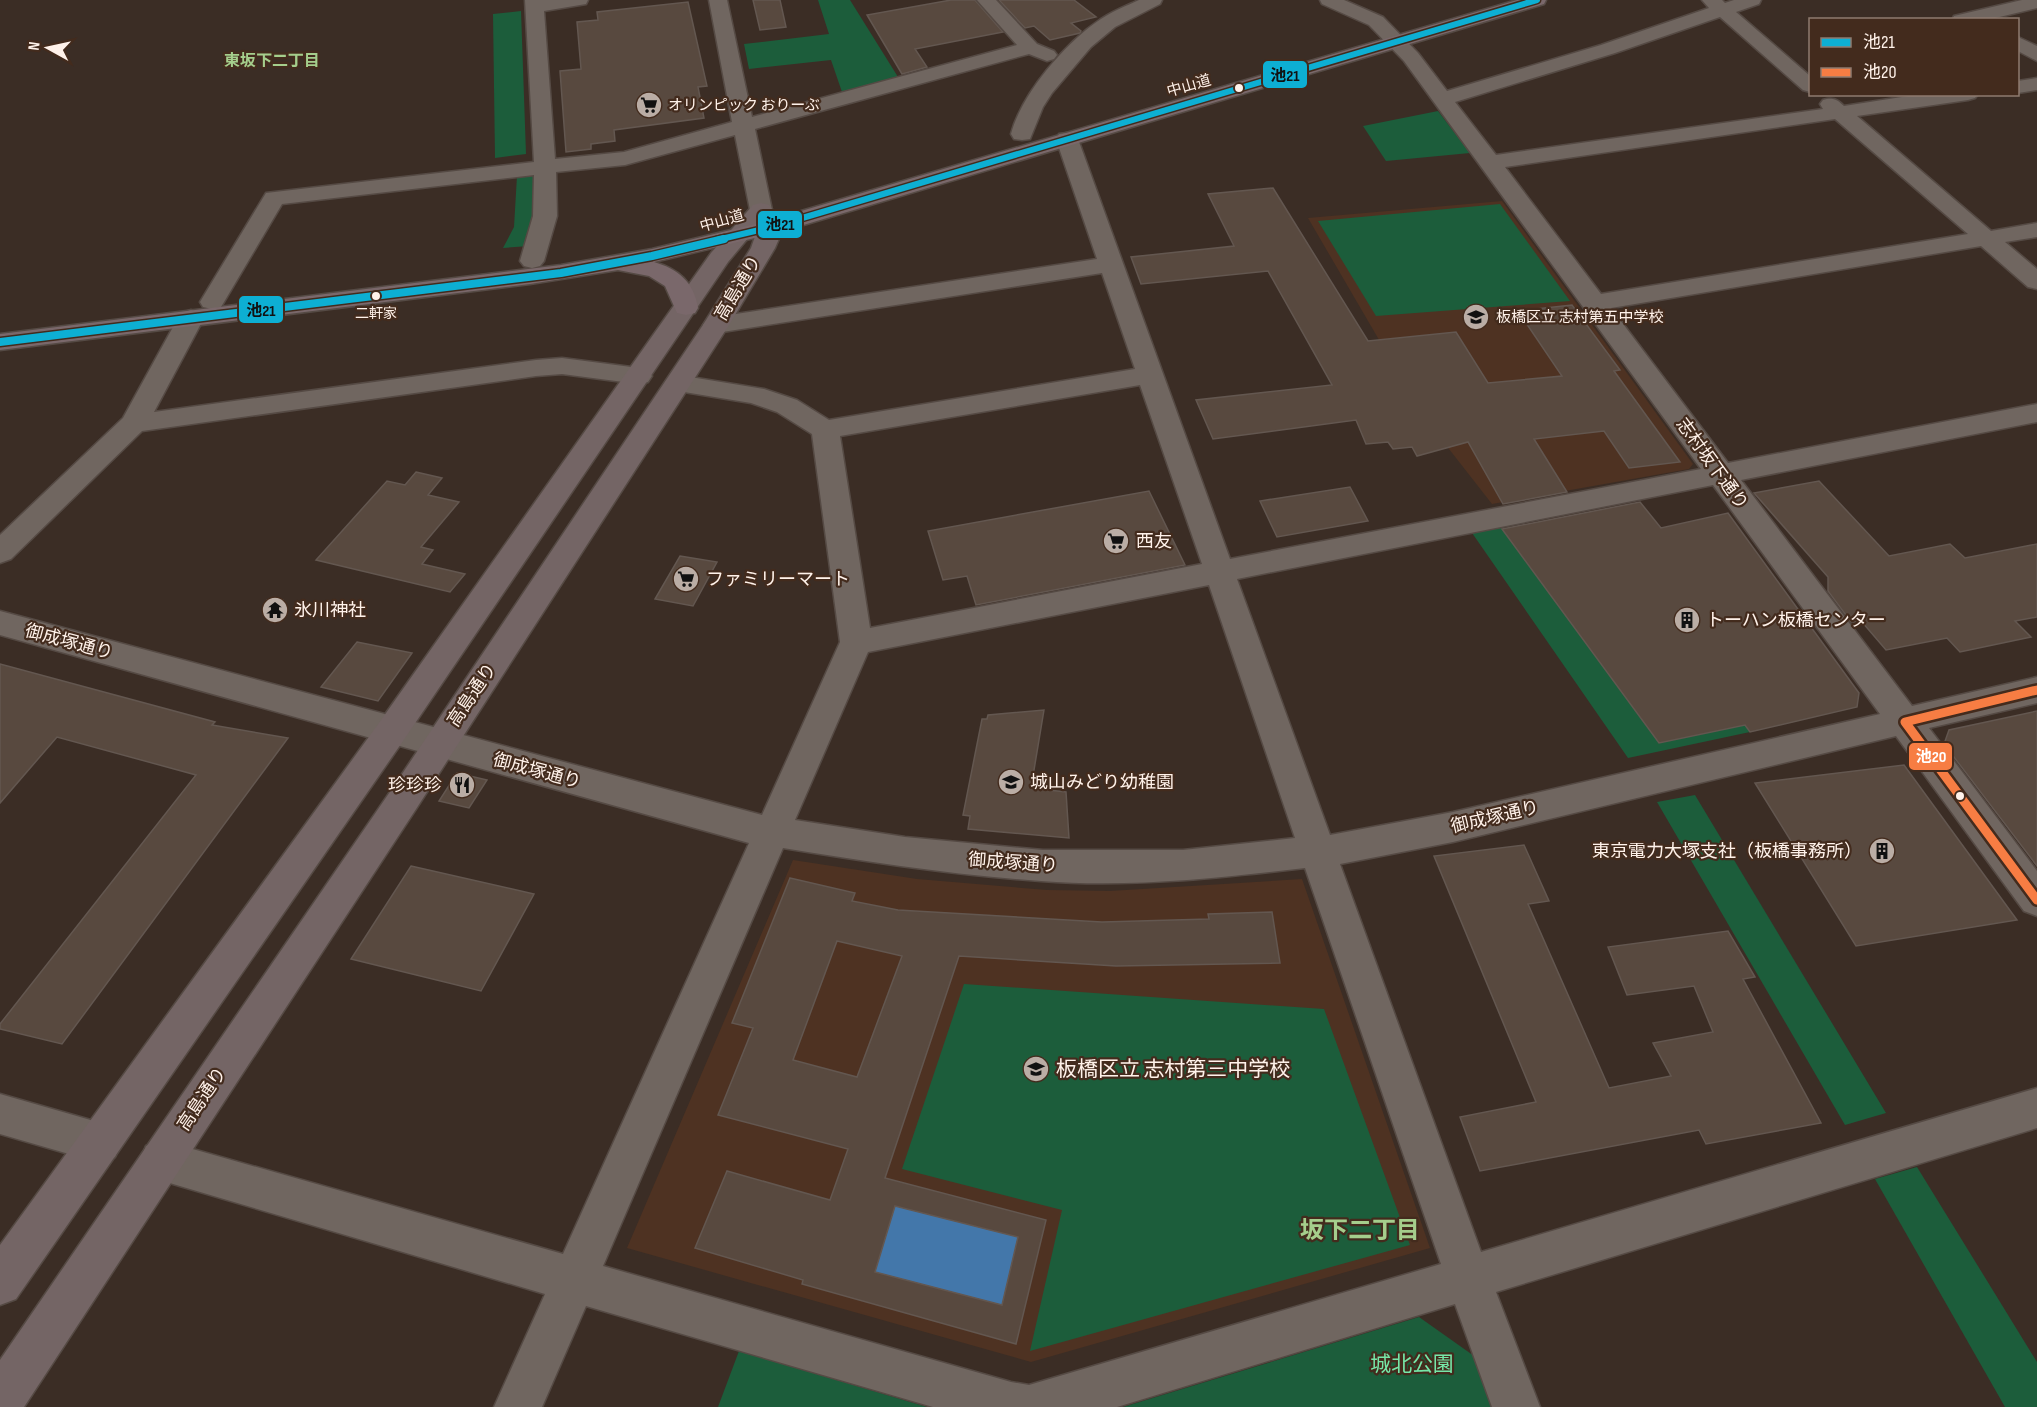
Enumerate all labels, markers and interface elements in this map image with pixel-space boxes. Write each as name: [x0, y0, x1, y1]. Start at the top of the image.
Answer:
north arrow: [18, 18, 78, 78]
legend: [1809, 18, 2019, 96]
text: 池21: [1863, 32, 1895, 53]
text: N: [25, 41, 45, 52]
district label: 東坂下二丁目: [224, 52, 320, 71]
line badge: 池21: [1262, 60, 1308, 89]
text: 池20: [1863, 62, 1896, 83]
text: 池21: [1270, 67, 1300, 86]
street label: 中山道: [1165, 71, 1213, 101]
unlabelled marker: [1233, 82, 1245, 94]
supermarket icon: オリンピック おりーぶ: [634, 90, 664, 120]
place label: オリンピック おりーぶ: [668, 96, 820, 115]
street label: 中山道: [698, 206, 746, 236]
line badge: 池21: [757, 210, 803, 239]
text: 池21: [765, 216, 795, 235]
street label: 高島通り: [710, 252, 766, 324]
marker: 二軒家: [370, 290, 382, 302]
line badge: 池21: [238, 295, 284, 324]
text: 池21: [246, 302, 276, 321]
school or university icon: 板橋区立 志村第五中学校: [1461, 302, 1491, 332]
place label: 二軒家: [355, 305, 397, 322]
place label: 板橋区立 志村第五中学校: [1496, 308, 1663, 327]
street label: 志村坂下通り: [1672, 414, 1752, 514]
supermarket icon: 西友: [1101, 526, 1131, 556]
place label: 西友: [1136, 531, 1172, 552]
supermarket icon: ファミリーマート: [671, 564, 701, 594]
place label: ファミリーマート: [706, 569, 850, 590]
temple icon: 氷川神社: [260, 595, 290, 625]
place label: 氷川神社: [294, 600, 366, 621]
building icon: トーハン板橋センター: [1672, 605, 1702, 635]
place label: トーハン板橋センター: [1706, 610, 1886, 631]
street label: 御成塚通り: [23, 620, 115, 664]
street label: 高島通り: [443, 659, 501, 731]
line badge: 池20: [1908, 742, 1953, 771]
text: 池20: [1916, 748, 1946, 767]
street label: 御成塚通り: [491, 749, 583, 793]
school or university icon: 城山みどり幼稚園: [996, 767, 1026, 797]
restaurant icon: 珍珍珍: [447, 770, 477, 800]
place label: 城山みどり幼稚園: [1030, 772, 1174, 793]
place label: 珍珍珍: [388, 775, 442, 796]
unlabelled marker: [1954, 790, 1966, 802]
street label: 御成塚通り: [1449, 797, 1541, 837]
building icon: 東京電力大塚支社（板橋事務所）: [1867, 836, 1897, 866]
place label: 東京電力大塚支社（板橋事務所）: [1592, 841, 1862, 862]
street label: 御成塚通り: [967, 849, 1059, 877]
school or university icon: 板橋区立 志村第三中学校: [1021, 1054, 1051, 1084]
place label: 板橋区立 志村第三中学校: [1056, 1057, 1290, 1082]
street label: 高島通り: [173, 1063, 231, 1135]
district label: 坂下二丁目: [1300, 1216, 1420, 1245]
park label: 城北公園: [1370, 1352, 1454, 1377]

